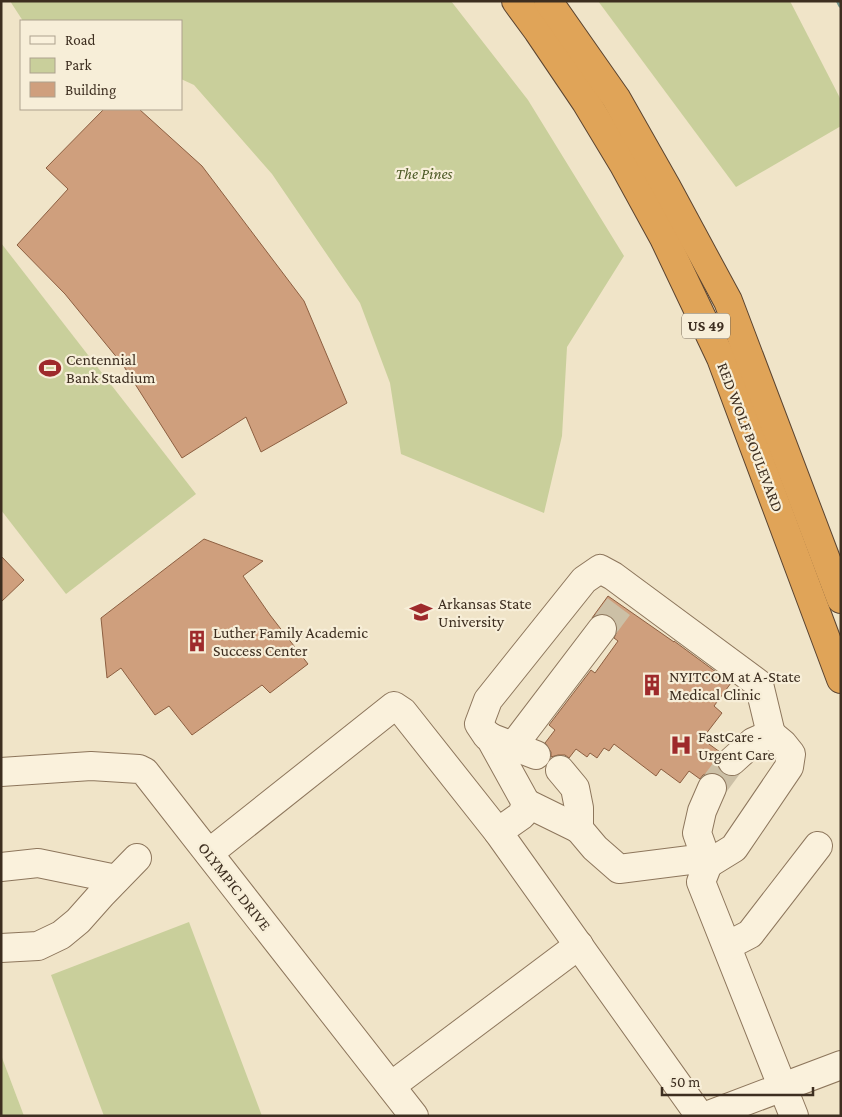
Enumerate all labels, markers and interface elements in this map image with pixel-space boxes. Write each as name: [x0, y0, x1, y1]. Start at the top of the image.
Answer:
legend: [20, 20, 182, 110]
text: Road: [65, 32, 96, 48]
text: Park: [65, 57, 92, 73]
text: Building: [65, 82, 116, 99]
park label: The Pines: [396, 165, 453, 182]
road number: US 49: [682, 314, 730, 338]
place label: Centennial Bank Stadium: [66, 351, 156, 386]
sports icon: Centennial Bank Stadium: [37, 355, 63, 381]
street label: RED WOLF BOULEVARD: [714, 360, 787, 514]
place label: Arkansas State University: [438, 595, 532, 631]
school or university icon: Arkansas State University: [408, 599, 434, 625]
place label: Luther Family Academic Success Center: [213, 624, 368, 659]
building icon: Luther Family Academic Success Center: [184, 628, 210, 654]
place label: NYITCOM at A-State Medical Clinic: [669, 668, 801, 703]
building icon: NYITCOM at A-State Medical Clinic: [639, 672, 665, 698]
place label: FastCare - Urgent Care: [698, 728, 775, 764]
hospital icon: FastCare - Urgent Care: [668, 732, 694, 758]
street label: OLYMPIC DRIVE: [195, 839, 274, 934]
scale bar: [662, 1064, 813, 1096]
text: 50 m: [670, 1074, 700, 1090]

